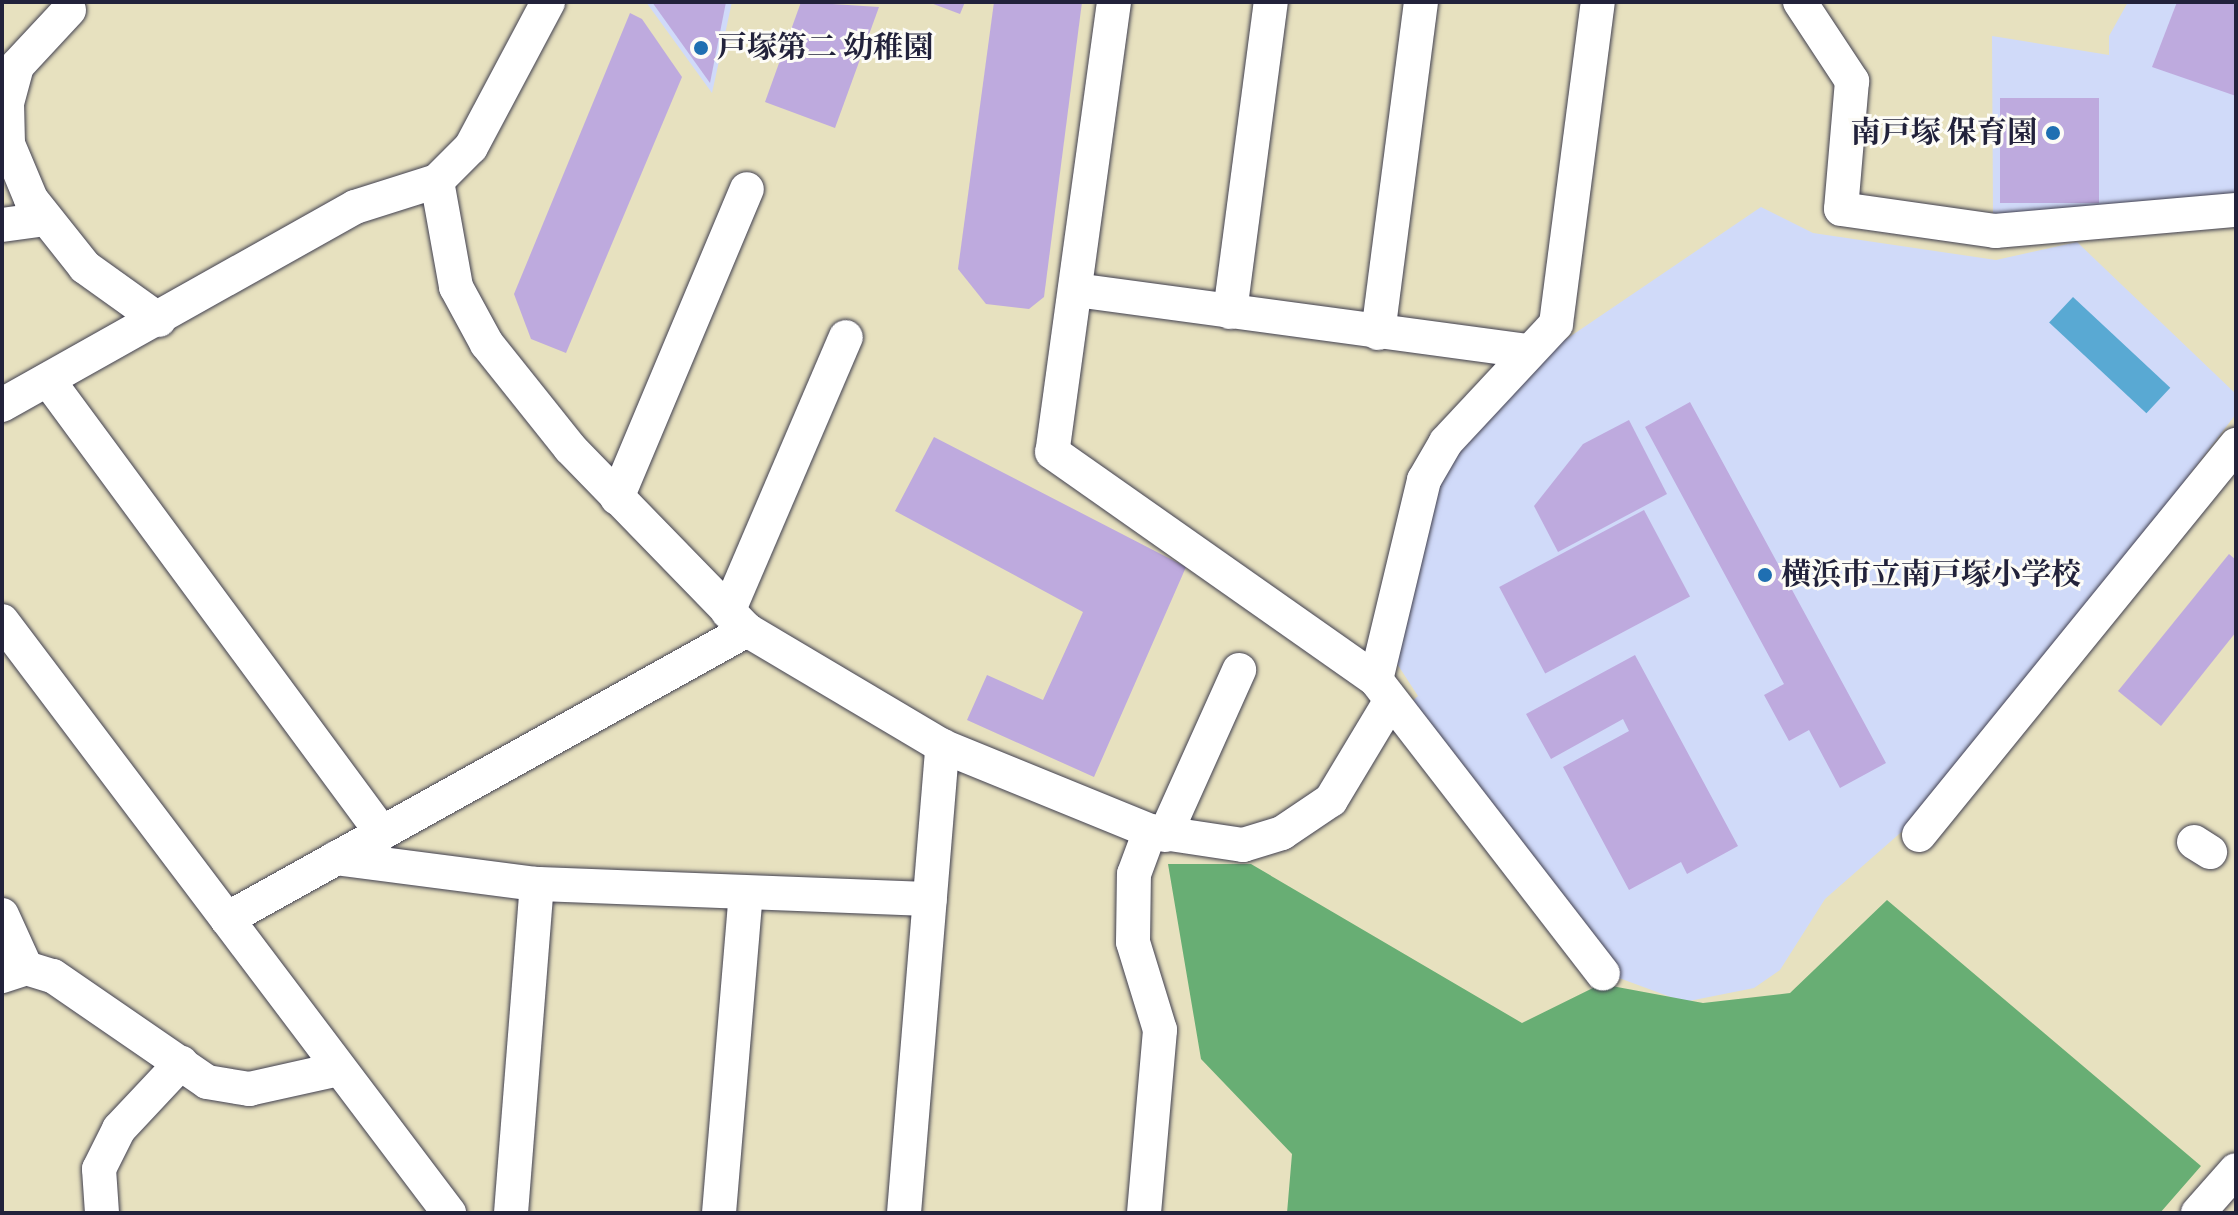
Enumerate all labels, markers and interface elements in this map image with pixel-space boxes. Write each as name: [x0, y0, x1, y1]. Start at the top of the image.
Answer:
place label: 戸塚第二 幼稚園: [717, 30, 933, 66]
marker: 戸塚第二 幼稚園: [692, 39, 710, 57]
place label: 南戸塚 保育園: [1851, 115, 2037, 151]
marker: 南戸塚 保育園: [2044, 124, 2062, 142]
place label: 横浜市立南戸塚小学校: [1781, 557, 2081, 593]
marker: 横浜市立南戸塚小学校: [1756, 566, 1774, 584]

